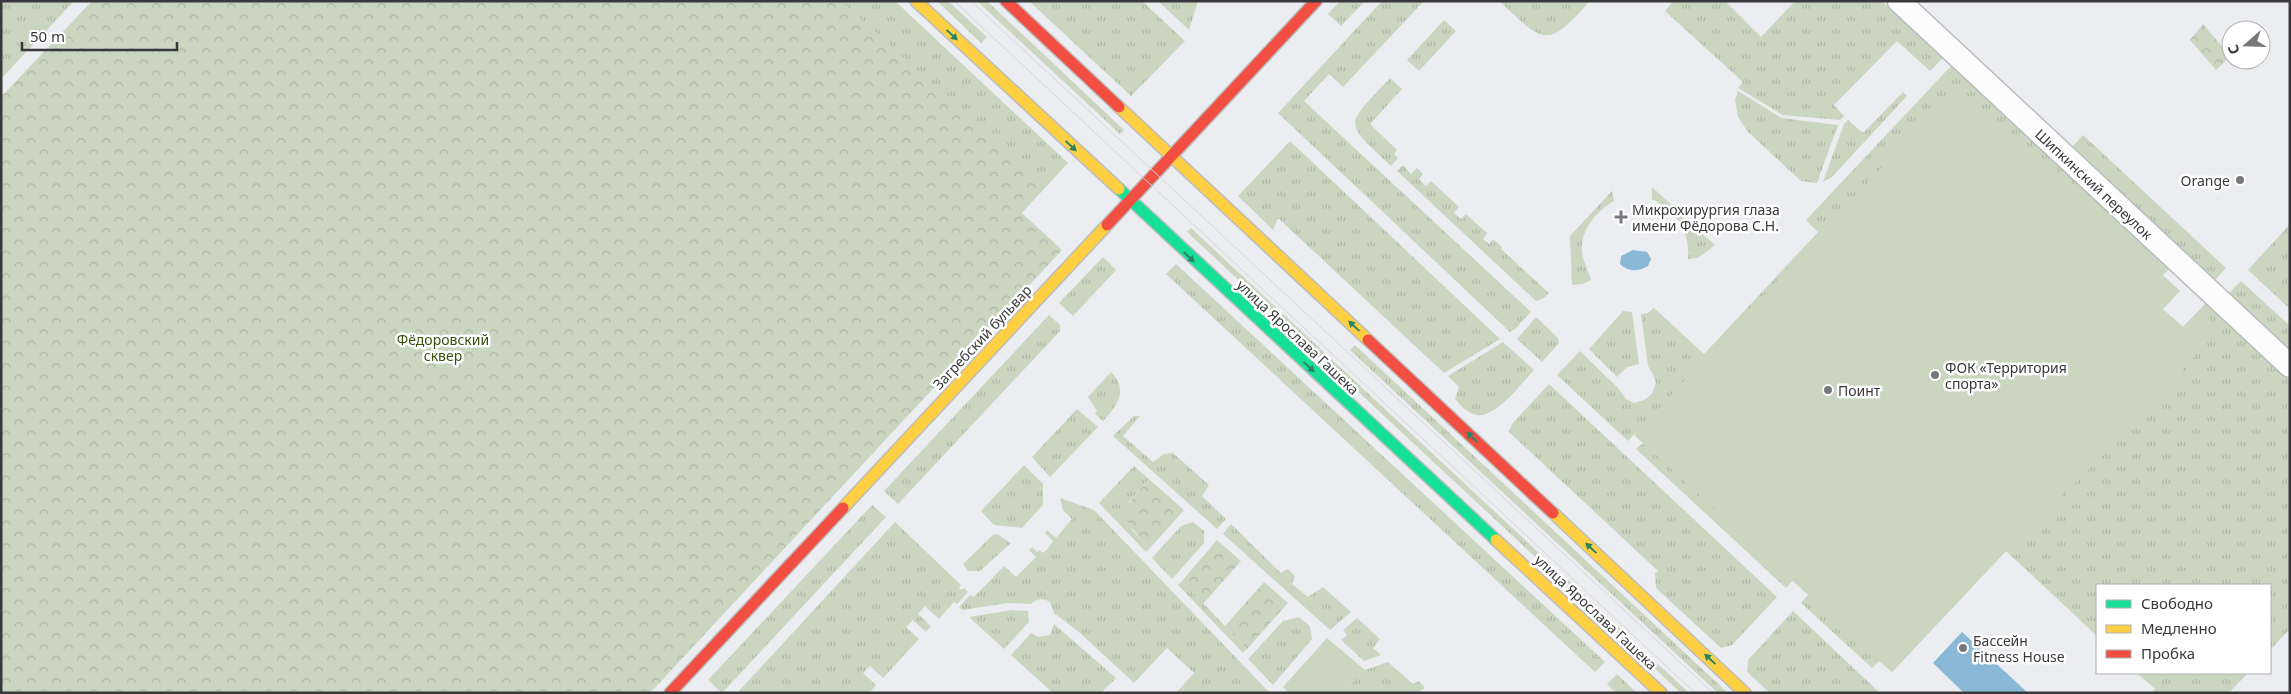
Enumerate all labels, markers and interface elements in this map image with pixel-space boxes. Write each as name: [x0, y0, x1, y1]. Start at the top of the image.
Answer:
scale bar: [22, 20, 178, 52]
north arrow: [2221, 20, 2271, 70]
text: 50 m: [30, 26, 65, 46]
one-way arrow: [946, 29, 958, 41]
text: С: [2223, 42, 2244, 57]
street label: Шипкинский переулок: [2031, 124, 2157, 244]
one-way arrow: [1064, 140, 1076, 152]
place label: Orange: [2181, 171, 2230, 190]
marker: Orange: [2234, 174, 2246, 186]
place label: Микрохирургия глаза имени Фёдорова С.Н.: [1632, 200, 1780, 235]
marker: Микрохирургия глаза имени Фёдорова С.Н.: [1614, 210, 1628, 224]
one-way arrow: [1183, 251, 1195, 263]
street label: улица Ярослава Гашека: [1233, 275, 1363, 399]
street label: Загребский бульвар: [929, 281, 1035, 393]
one-way arrow: [1347, 321, 1360, 332]
park label: Фёдоровский сквер: [397, 330, 489, 365]
place label: ФОК «Территория спорта»: [1945, 358, 2067, 393]
one-way arrow: [1302, 361, 1314, 373]
marker: ФОК «Территория спорта»: [1929, 369, 1941, 381]
place label: Поинт: [1838, 381, 1881, 400]
marker: Поинт: [1822, 384, 1834, 396]
one-way arrow: [1467, 431, 1479, 443]
one-way arrow: [1585, 542, 1597, 554]
street label: улица Ярослава Гашека: [1531, 550, 1661, 674]
legend: [2096, 584, 2271, 674]
text: Свободно: [2141, 593, 2213, 613]
text: Медленно: [2141, 618, 2217, 638]
place label: Бассейн Fitness House: [1973, 631, 2065, 666]
marker: Бассейн Fitness House: [1957, 642, 1969, 654]
text: Пробка: [2141, 643, 2195, 663]
one-way arrow: [1704, 653, 1716, 665]

